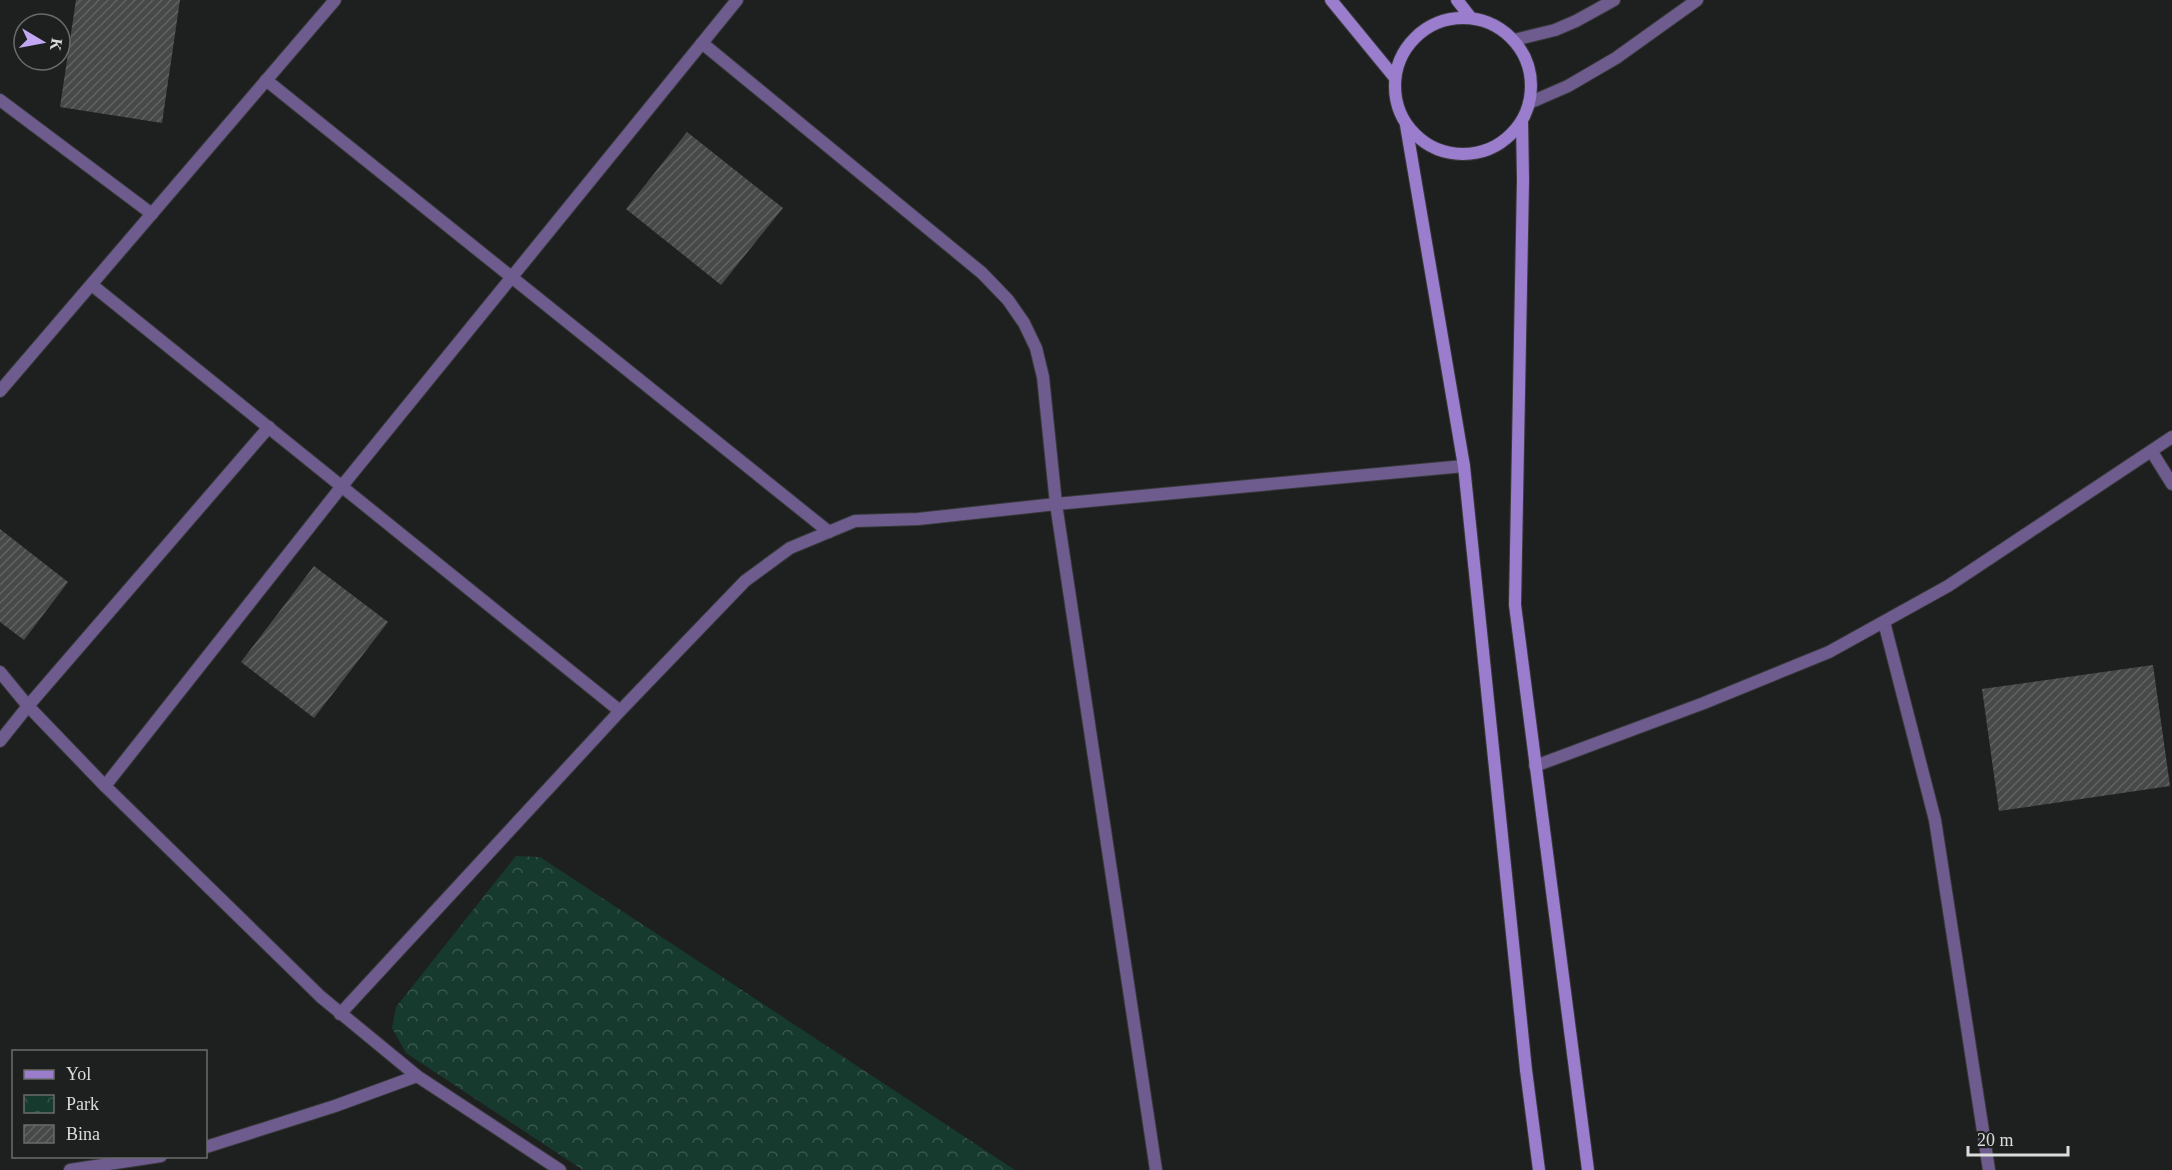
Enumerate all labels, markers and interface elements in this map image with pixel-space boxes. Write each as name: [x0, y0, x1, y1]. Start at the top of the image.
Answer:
north arrow: [12, 12, 72, 72]
text: K: [47, 37, 66, 53]
legend: [12, 1050, 207, 1158]
text: Yol: [66, 1064, 91, 1084]
text: Park: [66, 1094, 99, 1114]
scale bar: [1968, 1119, 2068, 1157]
text: Bina: [66, 1124, 100, 1144]
text: 20 m: [1977, 1130, 2014, 1150]

